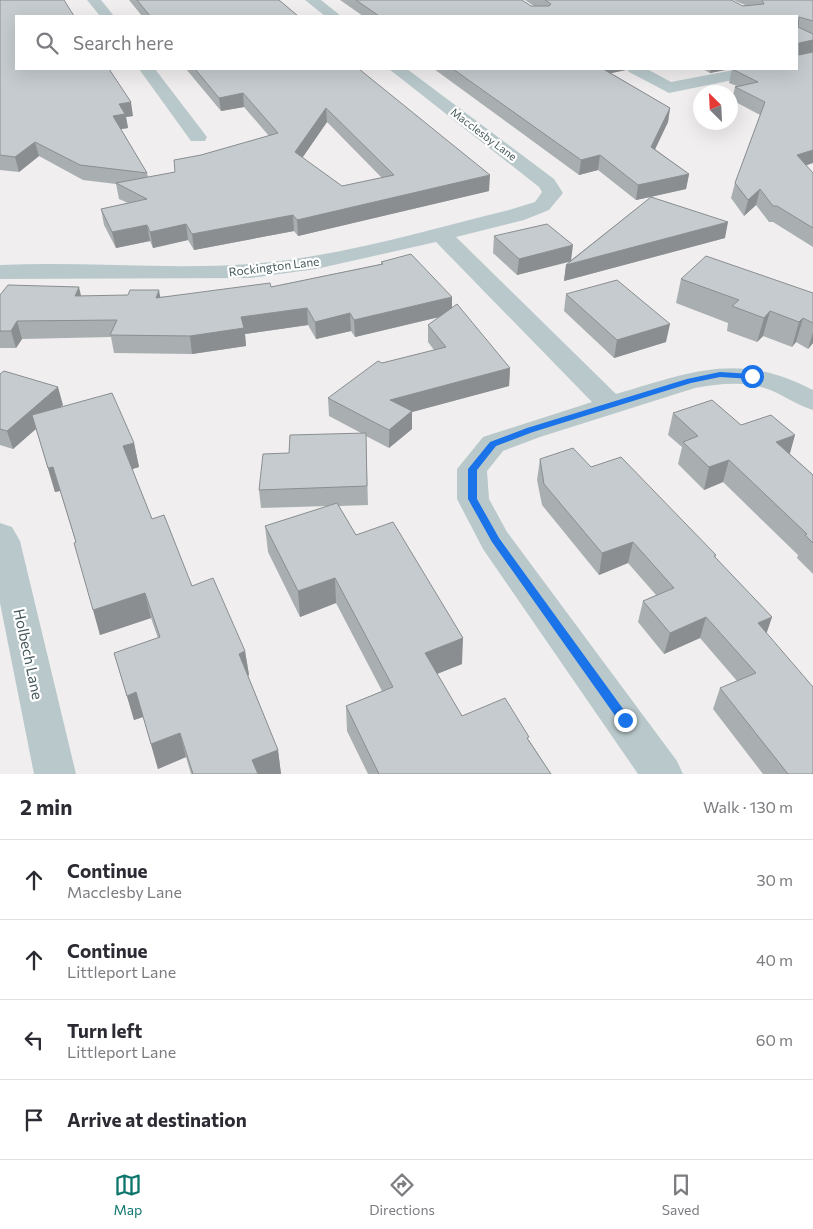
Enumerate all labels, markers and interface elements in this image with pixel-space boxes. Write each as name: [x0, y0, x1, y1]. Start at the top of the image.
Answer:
search box: [15, 15, 798, 70]
icon: search: [33, 29, 61, 57]
text: Search here: [73, 31, 173, 54]
north arrow: [693, 85, 738, 130]
street label: Macclesby Lane: [449, 105, 520, 163]
street label: Rockington Lane: [228, 253, 320, 279]
route start: [741, 365, 764, 388]
street label: Holbech Lane: [11, 607, 47, 701]
route end: [614, 709, 637, 732]
text: 2 min: [20, 794, 72, 819]
text: Walk · 130 m: [703, 797, 793, 816]
text: Continue: [67, 859, 147, 882]
icon: ahead: [20, 866, 48, 894]
text: 30 m: [756, 870, 793, 889]
text: Macclesby Lane: [67, 882, 182, 901]
text: Continue: [67, 939, 147, 962]
icon: ahead: [20, 946, 48, 974]
text: 40 m: [756, 950, 793, 969]
text: Littleport Lane: [67, 962, 176, 981]
text: Turn left: [67, 1019, 142, 1042]
icon: left: [20, 1026, 48, 1054]
text: 60 m: [756, 1030, 793, 1049]
text: Littleport Lane: [67, 1042, 176, 1061]
icon: arrive: [20, 1106, 48, 1134]
text: Arrive at destination: [67, 1108, 247, 1131]
tab: Map: [113, 1171, 142, 1218]
tab: Directions: [369, 1171, 435, 1218]
tab: Saved: [662, 1171, 700, 1218]

